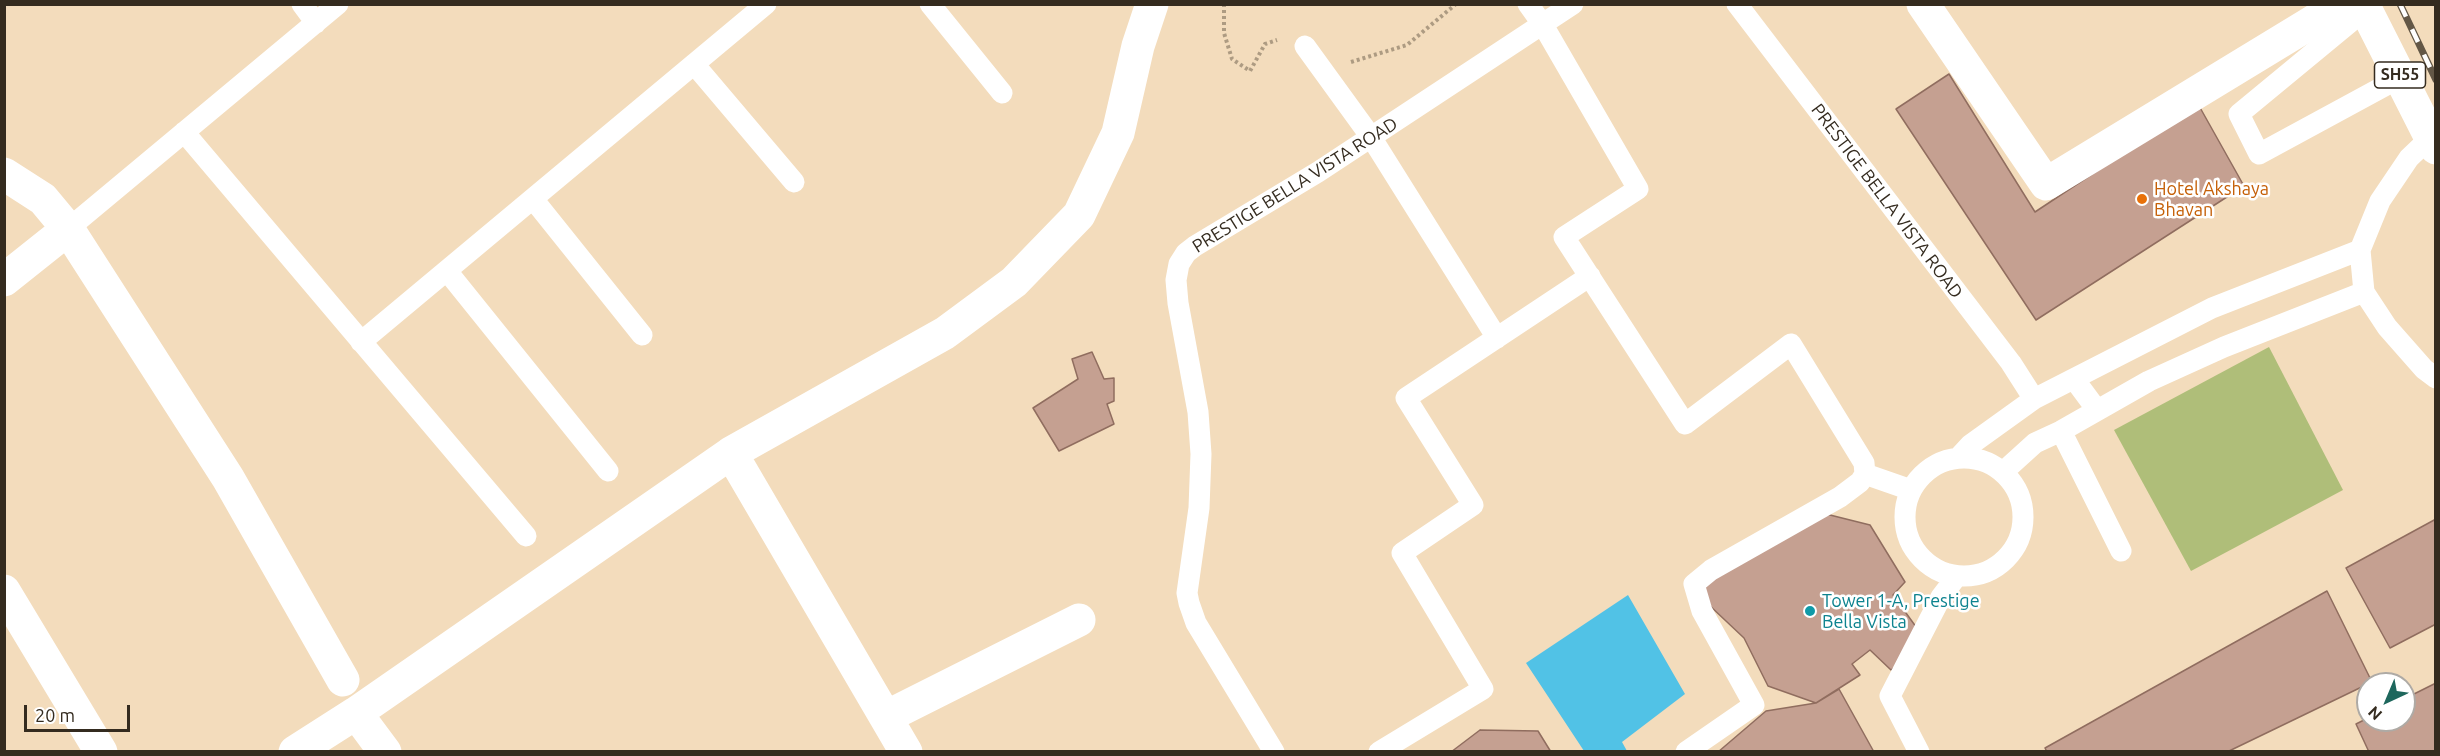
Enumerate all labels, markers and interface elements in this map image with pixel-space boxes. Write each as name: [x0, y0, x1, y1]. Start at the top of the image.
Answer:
road number: SH55: [2374, 62, 2426, 88]
street label: PRESTIGE BELLA VISTA ROAD: [1807, 99, 1967, 303]
street label: PRESTIGE BELLA VISTA ROAD: [1188, 113, 1402, 257]
place label: Hotel Akshaya Bhavan: [2154, 178, 2269, 220]
marker: Hotel Akshaya Bhavan: [2135, 192, 2149, 206]
place label: Tower 1-A, Prestige Bella Vista: [1822, 590, 1980, 632]
marker: Tower 1-A, Prestige Bella Vista: [1803, 604, 1817, 618]
north arrow: [2356, 672, 2416, 732]
scale bar: [27, 693, 134, 731]
text: N: [2364, 703, 2385, 724]
text: 20 m: [35, 705, 75, 725]

